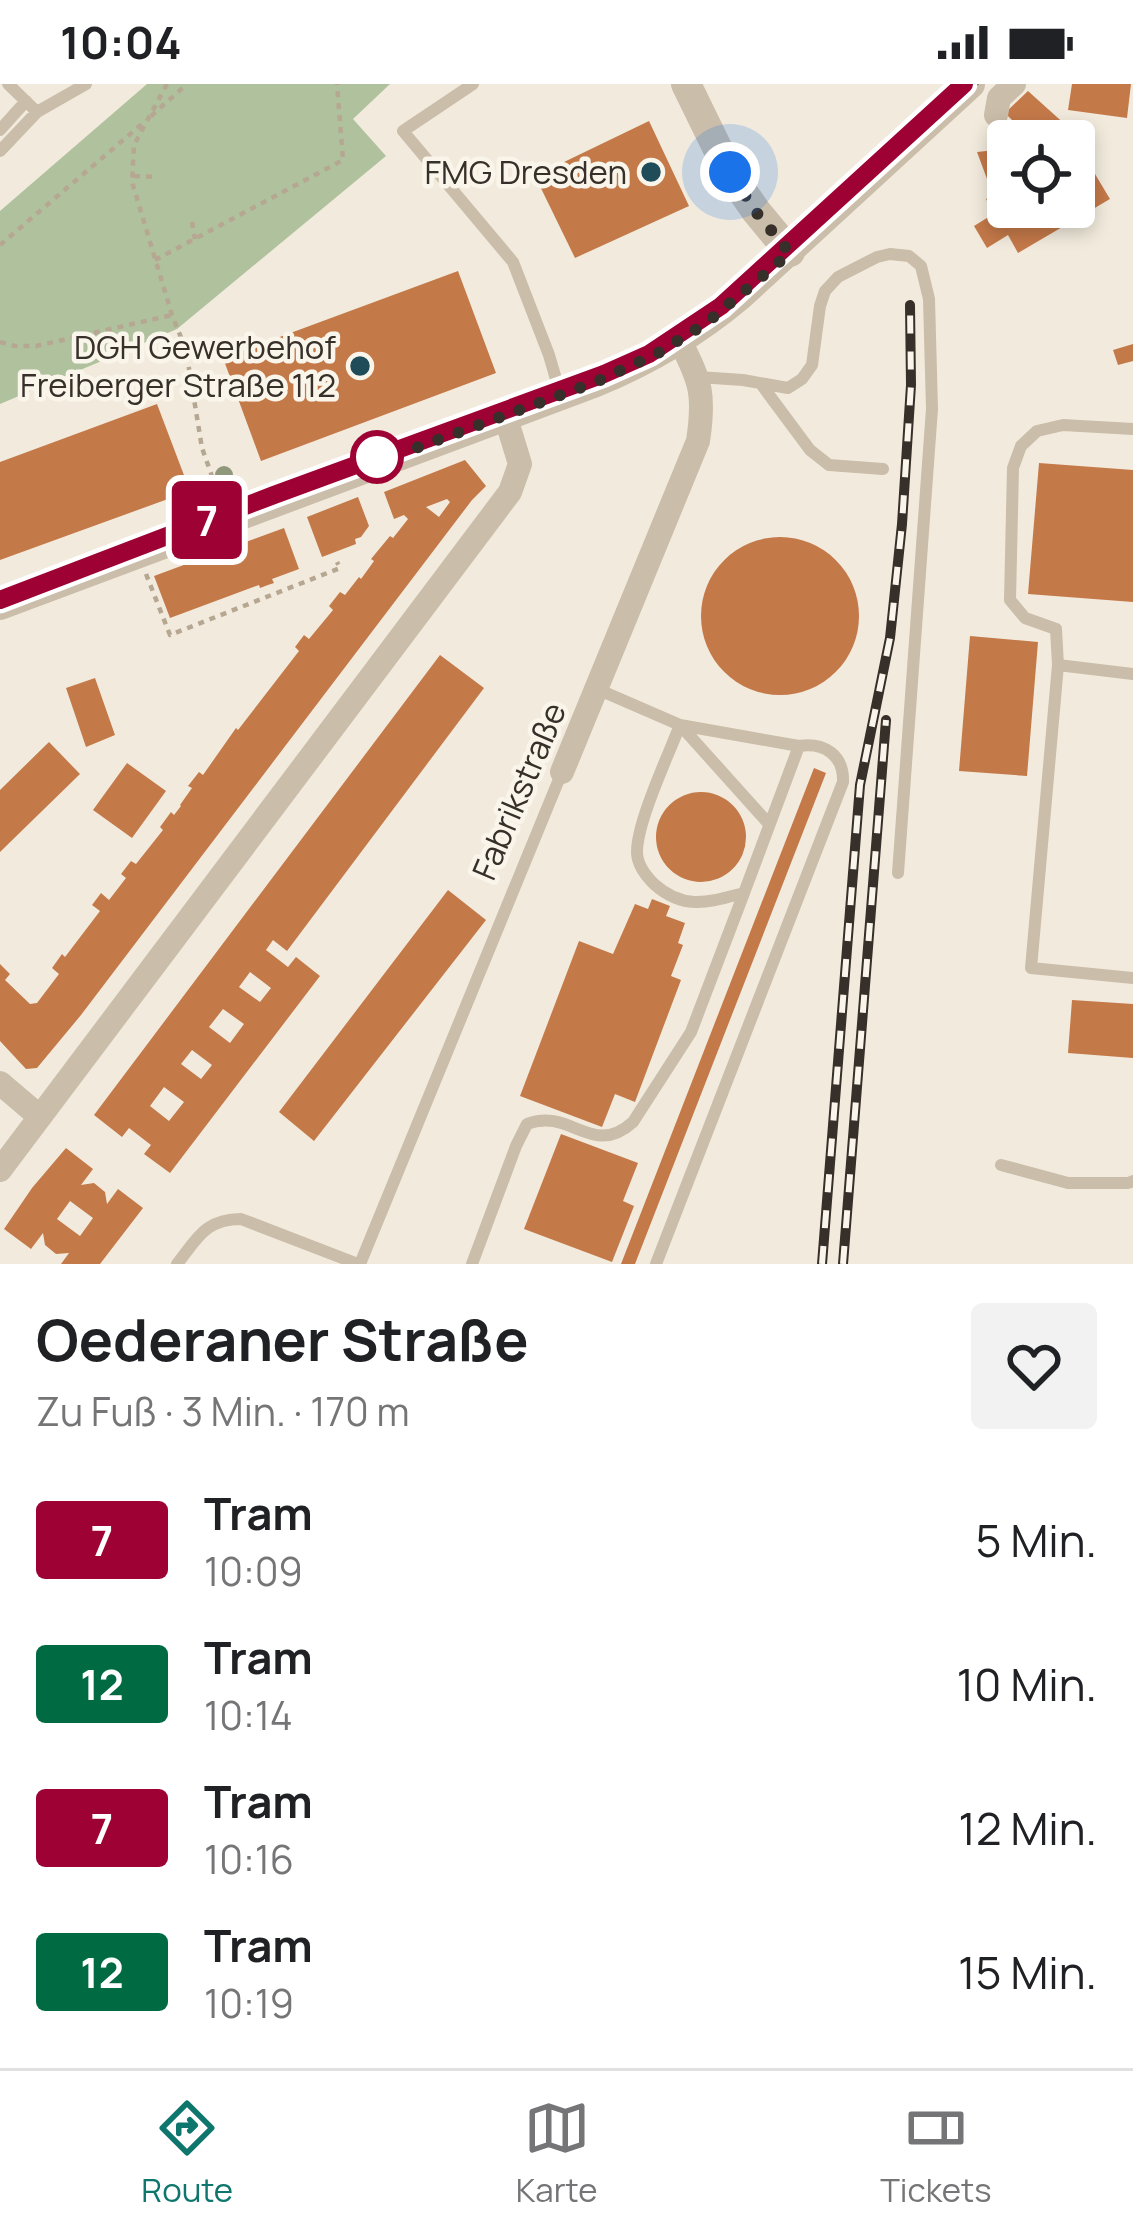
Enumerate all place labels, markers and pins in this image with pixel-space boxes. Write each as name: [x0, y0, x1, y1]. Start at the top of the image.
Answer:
place label: FMG Dresden: [424, 149, 627, 194]
marker: FMG Dresden: [638, 159, 664, 185]
place label: DGH Gewerbehof Freiberger Straße 112: [20, 324, 336, 407]
marker: DGH Gewerbehof Freiberger Straße 112: [347, 353, 373, 379]
unlabelled marker: [352, 432, 402, 482]

